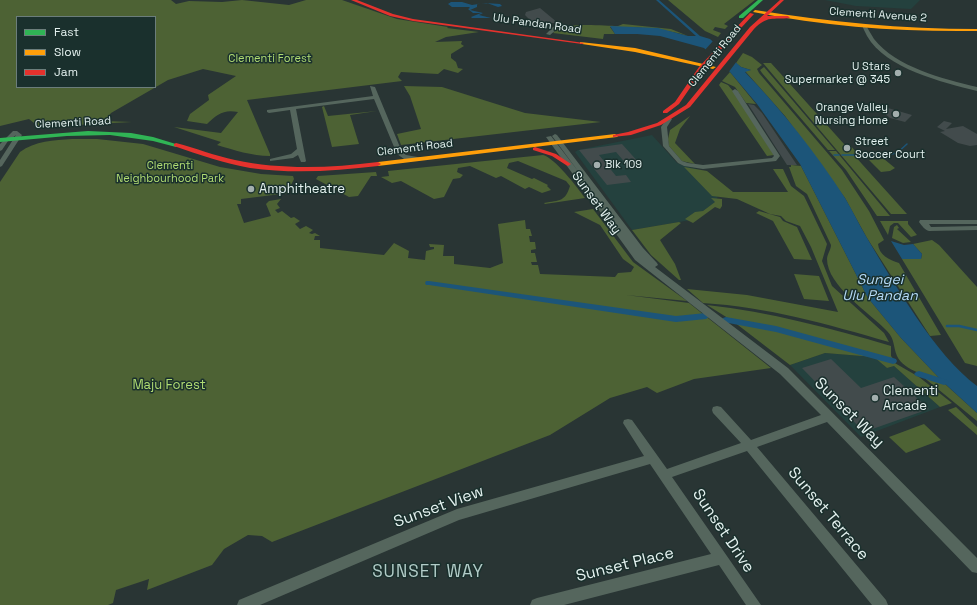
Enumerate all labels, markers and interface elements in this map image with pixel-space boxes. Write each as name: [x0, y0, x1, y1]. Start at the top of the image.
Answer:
street label: Clementi Avenue 2: [829, 5, 927, 25]
street label: Ulu Pandan Road: [492, 11, 582, 37]
legend: [16, 16, 156, 88]
street label: Clementi Road: [686, 22, 744, 90]
text: Fast: [54, 24, 79, 40]
text: Slow: [54, 44, 81, 60]
park label: Clementi Forest: [228, 52, 312, 66]
place label: U Stars Supermarket @ 345: [785, 60, 890, 86]
text: Jam: [54, 64, 78, 80]
marker: U Stars Supermarket @ 345: [893, 68, 903, 78]
place label: Orange Valley Nursing Home: [815, 101, 888, 127]
marker: Orange Valley Nursing Home: [891, 109, 901, 119]
street label: Clementi Road: [35, 114, 111, 132]
place label: Street Soccer Court: [855, 135, 925, 161]
street label: Clementi Road: [376, 137, 454, 159]
marker: Street Soccer Court: [842, 143, 852, 153]
place label: Blk 109: [605, 158, 642, 172]
park label: Clementi Neighbourhood Park: [116, 159, 224, 185]
marker: Blk 109: [592, 160, 602, 170]
street label: Sunset Way: [568, 168, 624, 238]
place label: Amphitheatre: [259, 181, 345, 197]
marker: Amphitheatre: [246, 184, 256, 194]
water label: Sungei Ulu Pandan: [842, 272, 918, 304]
street label: Sunset Way: [810, 374, 888, 452]
park label: Maju Forest: [132, 377, 206, 393]
place label: Clementi Arcade: [883, 383, 938, 414]
marker: Clementi Arcade: [870, 393, 880, 403]
street label: Sunset Terrace: [784, 464, 872, 564]
street label: Sunset View: [391, 482, 487, 532]
street label: Sunset Drive: [688, 486, 758, 576]
street label: Sunset Place: [574, 544, 676, 586]
district label: SUNSET WAY: [372, 562, 484, 582]

